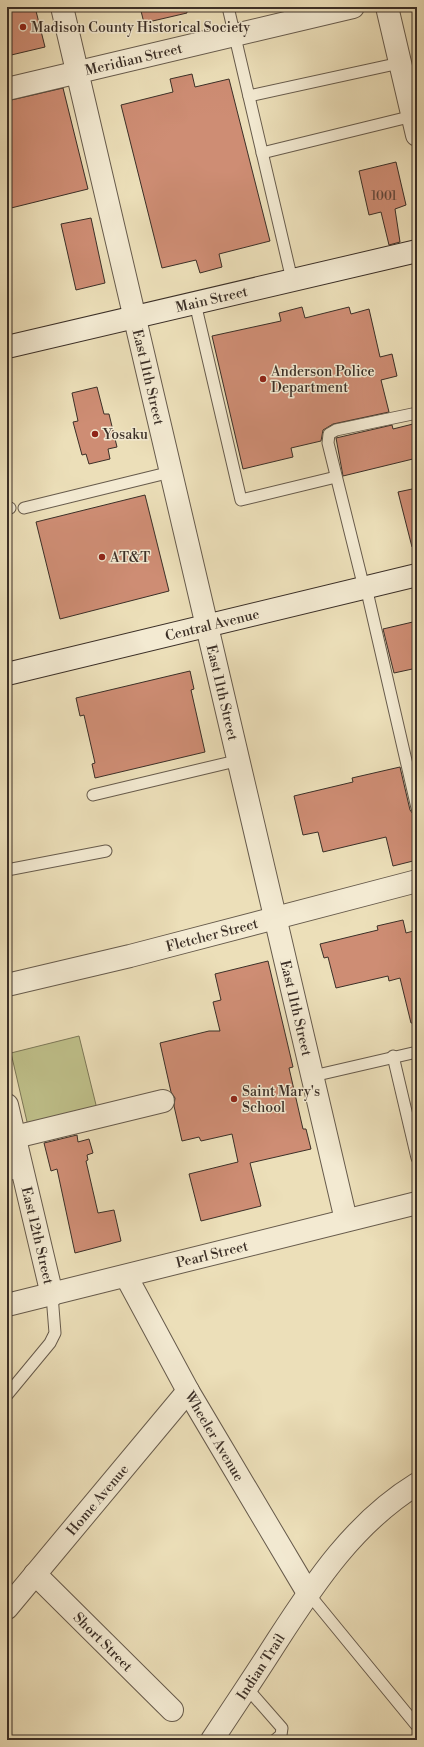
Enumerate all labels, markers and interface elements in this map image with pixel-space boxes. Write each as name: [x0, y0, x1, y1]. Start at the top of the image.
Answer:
place label: Madison County Historical Society: [31, 19, 250, 37]
marker: Madison County Historical Society: [18, 22, 28, 32]
street label: Meridian Street: [83, 40, 184, 80]
house number: 1001: [371, 189, 398, 204]
street label: Main Street: [174, 283, 250, 317]
street label: East 11th Street: [128, 328, 168, 427]
place label: Anderson Police Department: [270, 363, 375, 397]
marker: Anderson Police Department: [258, 374, 268, 384]
place label: Yosaku: [102, 426, 148, 444]
marker: Yosaku: [90, 429, 100, 439]
place label: AT&T: [109, 549, 150, 567]
marker: AT&T: [97, 552, 107, 562]
street label: Central Avenue: [163, 605, 261, 646]
street label: East 11th Street: [202, 643, 241, 742]
street label: Fletcher Street: [164, 915, 260, 956]
street label: East 11th Street: [275, 958, 315, 1058]
place label: Saint Mary's School: [242, 1083, 320, 1117]
marker: Saint Mary's School: [229, 1094, 239, 1104]
street label: East 12th Street: [17, 1185, 57, 1286]
street label: Pearl Street: [174, 1237, 250, 1273]
street label: Wheeler Avenue: [180, 1387, 248, 1485]
street label: Home Avenue: [63, 1461, 133, 1540]
street label: Short Street: [69, 1609, 136, 1676]
street label: Indian Trail: [233, 1630, 289, 1704]

